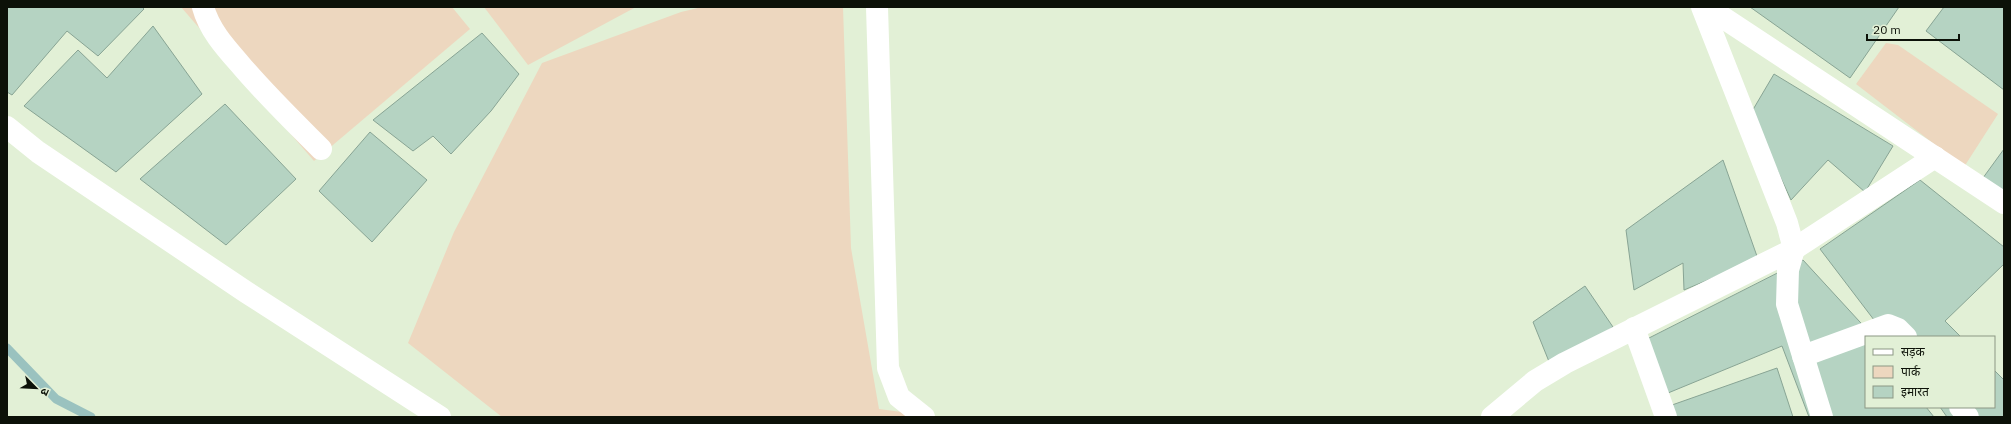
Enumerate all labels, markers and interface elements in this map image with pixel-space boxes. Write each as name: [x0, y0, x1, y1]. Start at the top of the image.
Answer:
scale bar: [1867, 16, 1959, 42]
text: 20 m: [1873, 22, 1901, 37]
legend: [1865, 336, 1995, 408]
text: सड़क: [1901, 344, 1926, 359]
text: पार्क: [1901, 364, 1921, 379]
north arrow: [16, 368, 56, 408]
text: इमारत: [1901, 384, 1930, 399]
text: उ: [37, 386, 53, 398]

